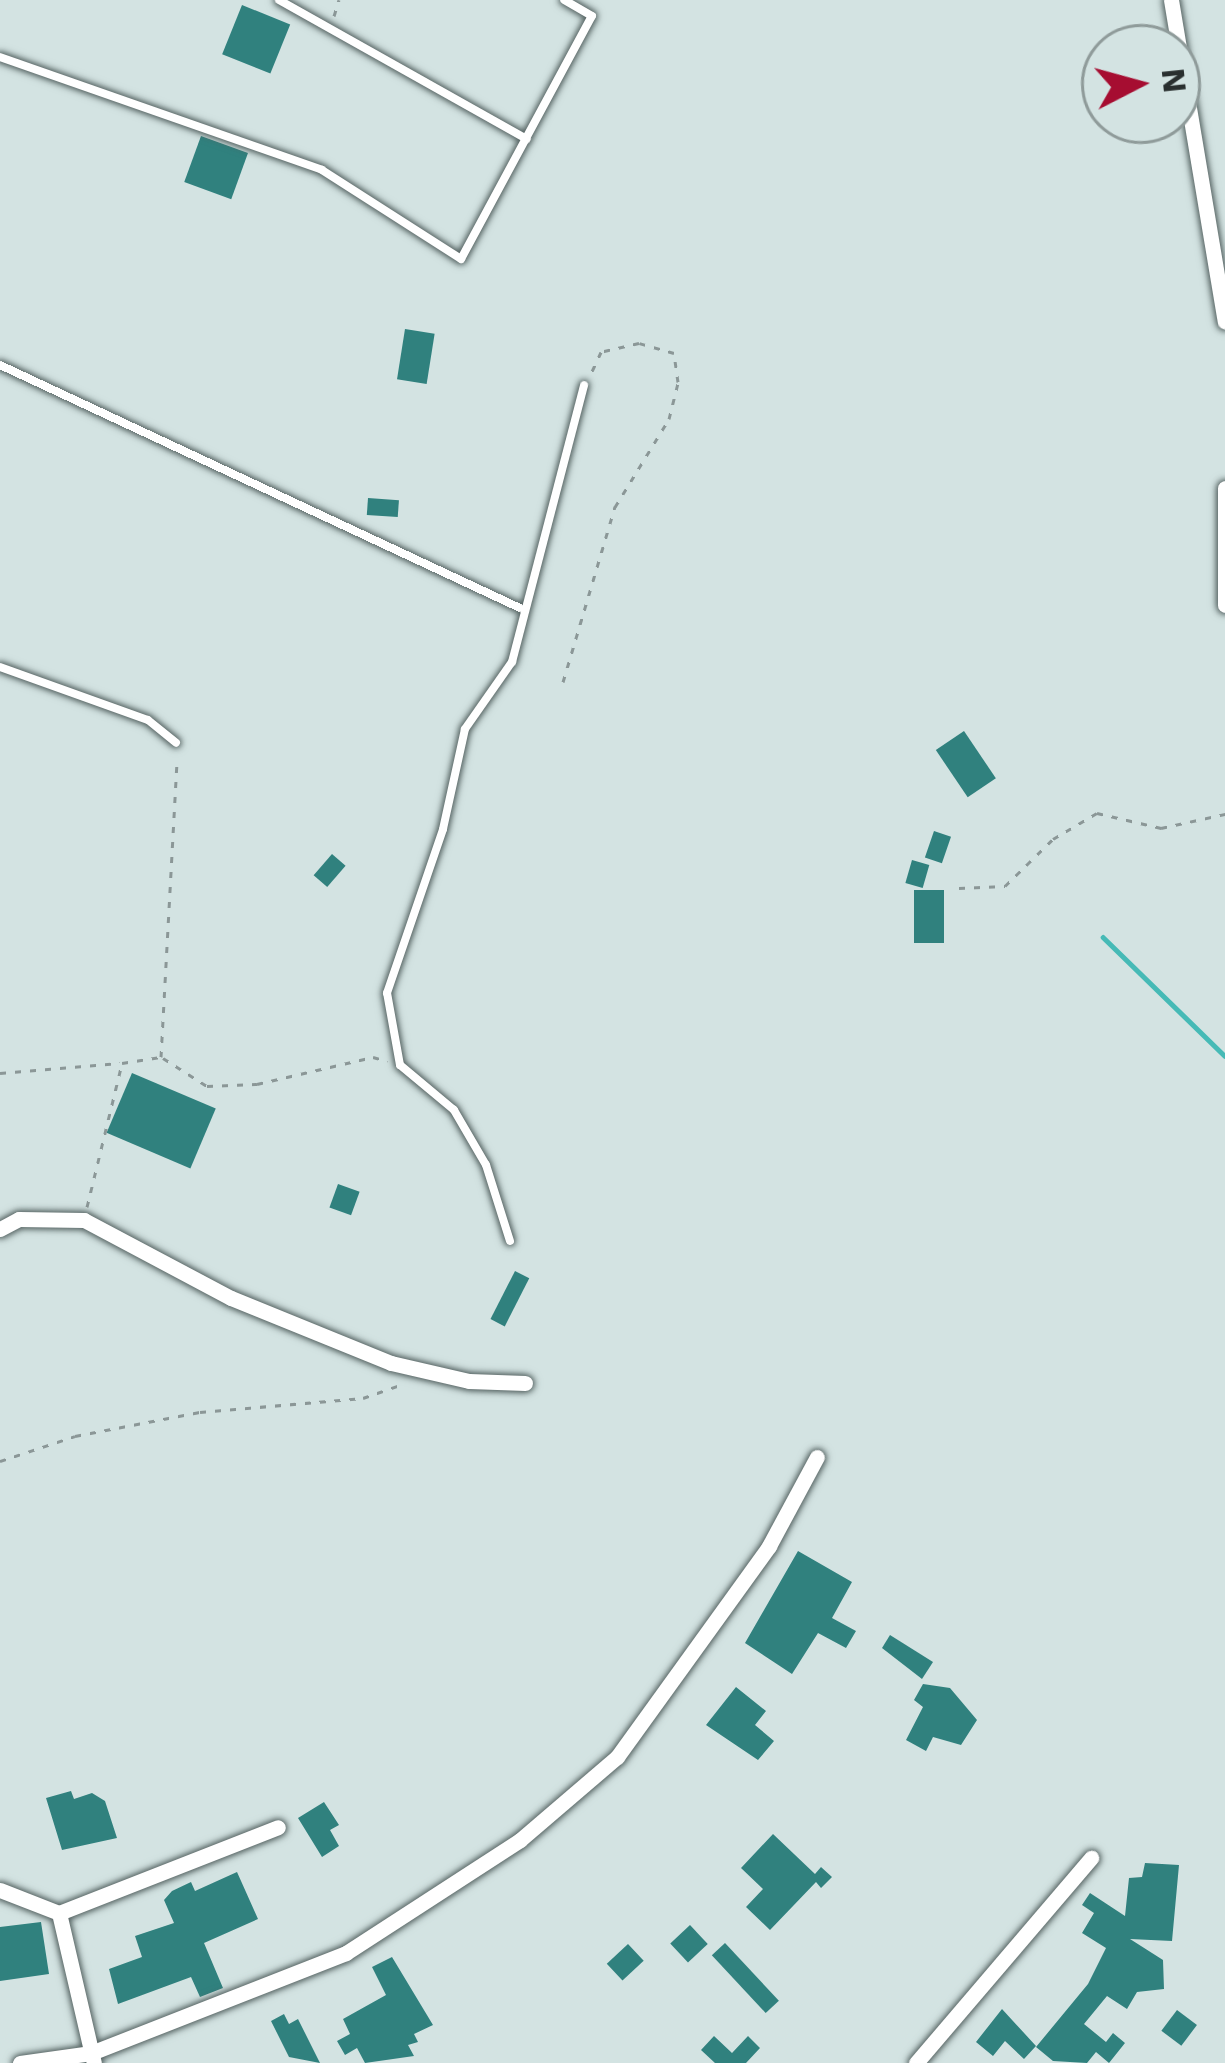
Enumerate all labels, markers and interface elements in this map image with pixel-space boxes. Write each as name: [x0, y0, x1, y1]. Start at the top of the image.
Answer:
north arrow: [1081, 24, 1201, 144]
text: N: [1154, 66, 1195, 95]

